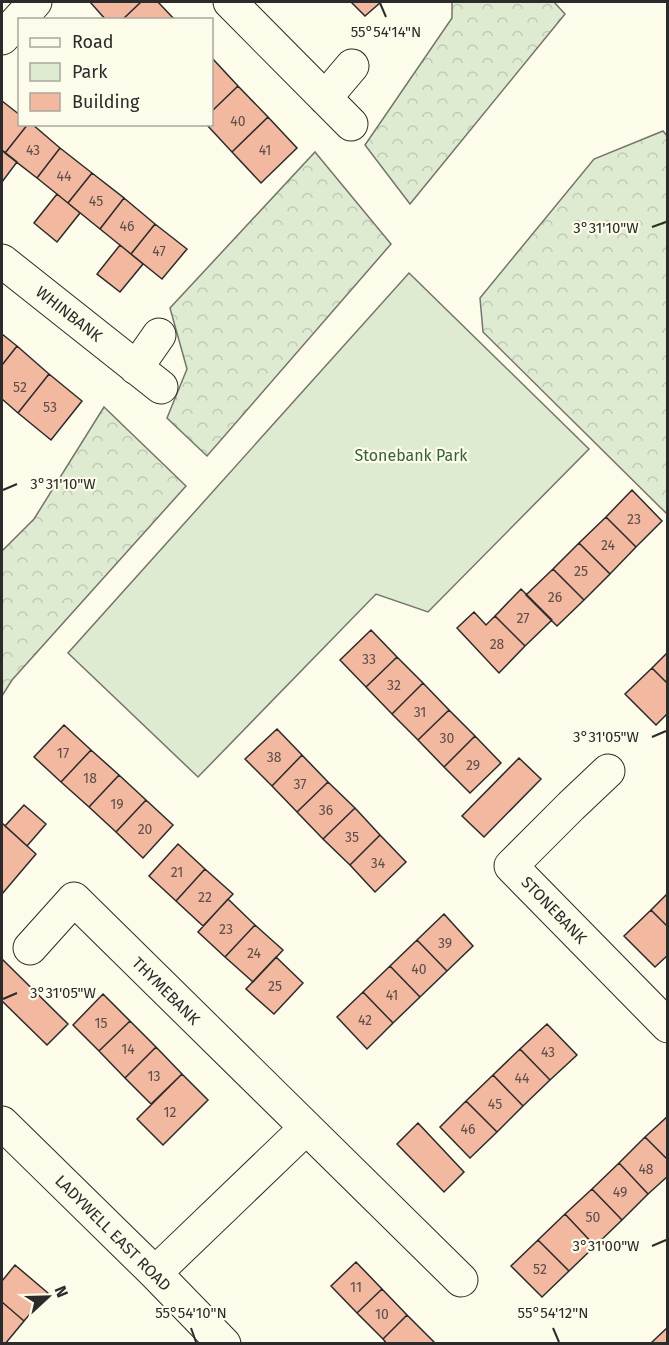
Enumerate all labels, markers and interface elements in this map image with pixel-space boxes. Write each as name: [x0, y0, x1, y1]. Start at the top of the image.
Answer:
legend: [18, 18, 213, 126]
text: 55°54'14"N: [351, 23, 421, 41]
text: Road: [72, 31, 114, 53]
text: Park: [72, 61, 108, 83]
text: Building: [72, 91, 140, 113]
house number: 40: [230, 113, 246, 130]
house number: 43: [26, 142, 40, 159]
house number: 41: [259, 142, 271, 159]
house number: 44: [57, 168, 72, 185]
house number: 45: [89, 193, 103, 210]
house number: 46: [120, 218, 134, 235]
text: 3°31'10"W: [573, 219, 639, 237]
house number: 47: [152, 243, 166, 260]
street label: WHINBANK: [32, 282, 106, 346]
house number: 52: [13, 379, 27, 396]
house number: 53: [43, 399, 57, 416]
park label: Stonebank Park: [354, 446, 468, 465]
text: 3°31'10"W: [30, 475, 96, 493]
house number: 23: [627, 511, 641, 528]
house number: 24: [601, 537, 616, 554]
house number: 25: [574, 563, 588, 580]
house number: 26: [548, 589, 562, 606]
house number: 27: [516, 610, 530, 627]
house number: 28: [490, 636, 505, 653]
house number: 33: [362, 651, 376, 668]
house number: 32: [387, 677, 401, 694]
house number: 31: [414, 704, 426, 721]
text: 3°31'05"W: [573, 728, 640, 746]
house number: 30: [440, 730, 455, 747]
house number: 17: [57, 745, 69, 762]
house number: 38: [267, 749, 282, 766]
house number: 29: [466, 757, 480, 774]
house number: 18: [83, 770, 97, 787]
house number: 37: [293, 776, 307, 793]
house number: 19: [110, 796, 124, 813]
house number: 36: [319, 802, 333, 819]
house number: 20: [138, 821, 153, 838]
house number: 35: [345, 829, 359, 846]
house number: 34: [371, 855, 386, 872]
house number: 21: [171, 864, 183, 881]
street label: STONEBANK: [517, 873, 591, 948]
house number: 22: [198, 889, 212, 906]
house number: 23: [219, 921, 233, 938]
house number: 39: [438, 935, 452, 952]
house number: 24: [247, 945, 262, 962]
street label: THYMEBANK: [128, 953, 204, 1029]
house number: 40: [411, 961, 427, 978]
house number: 25: [268, 978, 282, 995]
text: 3°31'05"W: [30, 984, 97, 1002]
house number: 41: [386, 987, 398, 1004]
house number: 42: [358, 1012, 372, 1029]
house number: 15: [94, 1015, 108, 1032]
house number: 14: [121, 1041, 135, 1058]
house number: 43: [541, 1044, 555, 1061]
house number: 13: [147, 1068, 161, 1085]
house number: 44: [515, 1070, 530, 1087]
house number: 45: [488, 1096, 502, 1113]
house number: 12: [164, 1104, 177, 1121]
house number: 46: [461, 1121, 475, 1138]
house number: 48: [638, 1161, 654, 1178]
street label: LADYWELL EAST ROAD: [51, 1171, 175, 1295]
house number: 49: [613, 1184, 627, 1201]
house number: 50: [586, 1209, 601, 1226]
text: 3°31'00"W: [572, 1237, 640, 1255]
house number: 52: [533, 1261, 547, 1278]
north arrow: [18, 1267, 78, 1327]
house number: 11: [350, 1279, 362, 1296]
text: N: [51, 1283, 72, 1300]
text: 55°54'10"N: [155, 1304, 227, 1322]
text: 55°54'12"N: [518, 1304, 588, 1322]
house number: 10: [375, 1306, 389, 1323]

